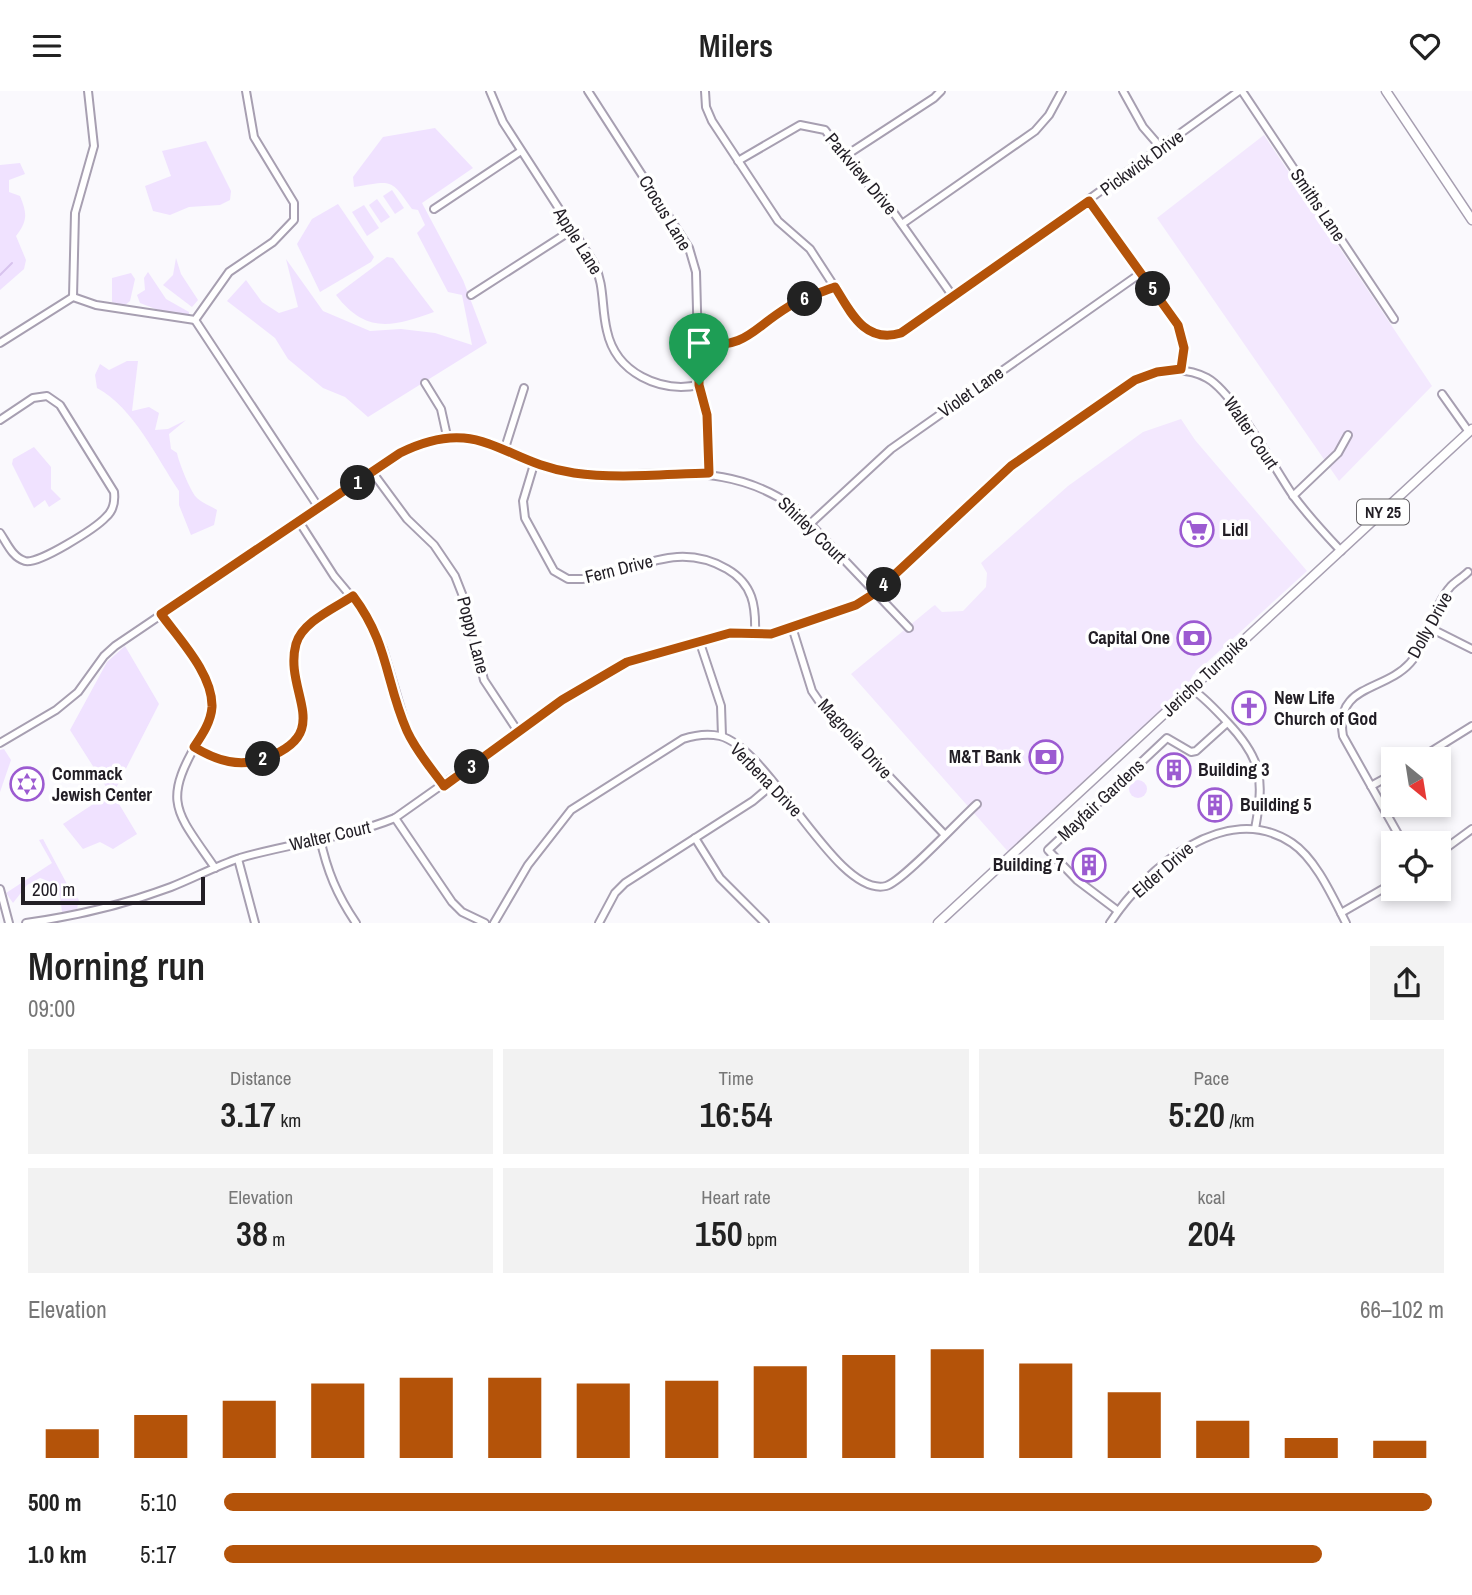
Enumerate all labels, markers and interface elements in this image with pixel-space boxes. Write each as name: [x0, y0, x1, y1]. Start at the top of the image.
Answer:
text: Milers: [699, 24, 773, 67]
icon: menu: [28, 27, 66, 65]
icon: heart: [1406, 27, 1444, 65]
street label: Pickwick Drive: [1095, 124, 1189, 201]
street label: Parkview Drive: [820, 127, 903, 220]
street label: Smiths Lane: [1285, 163, 1352, 246]
street label: Crocus Lane: [633, 170, 698, 255]
street label: Apple Lane: [548, 202, 609, 279]
pin: 5: [1136, 271, 1170, 307]
text: 5: [1148, 275, 1157, 301]
pin: 6: [788, 281, 822, 317]
text: 6: [800, 285, 809, 311]
pin: [669, 313, 729, 385]
icon: arrive: [680, 324, 718, 362]
street label: Violet Lane: [933, 360, 1008, 423]
street label: Walter Court: [1218, 392, 1285, 474]
pin: 1: [340, 465, 376, 501]
text: 1: [353, 469, 362, 495]
street label: Shirley Court: [773, 491, 852, 569]
road number: NY 25: [1357, 499, 1409, 525]
supermarket icon: Lidl: [1178, 511, 1216, 549]
place label: Lidl: [1222, 517, 1248, 542]
street label: Fern Drive: [582, 548, 655, 589]
pin: 4: [866, 567, 902, 603]
text: 4: [879, 571, 888, 597]
street label: Dolly Drive: [1401, 587, 1458, 662]
street label: Poppy Lane: [451, 594, 496, 676]
bank icon: Capital One: [1175, 619, 1213, 657]
place label: Capital One: [1088, 625, 1170, 650]
street label: Jericho Turnpike: [1156, 629, 1253, 722]
place label: New Life Church of God: [1274, 685, 1377, 731]
church icon: New Life Church of God: [1230, 689, 1268, 727]
street label: Magnolia Drive: [813, 693, 898, 784]
street label: Verbena Drive: [725, 737, 808, 822]
bank icon: M&T Bank: [1027, 738, 1065, 776]
pin: 2: [246, 741, 280, 777]
place label: M&T Bank: [949, 744, 1022, 769]
text: 2: [258, 745, 267, 771]
north arrow: [1381, 747, 1451, 817]
map controls: [1381, 747, 1451, 901]
pin: 3: [454, 749, 490, 785]
building icon: Building 3: [1155, 751, 1193, 789]
text: 3: [467, 753, 476, 779]
street label: Mayfair Gardens: [1052, 753, 1149, 846]
place label: Building 3: [1198, 757, 1269, 782]
place label: Commack Jewish Center: [52, 761, 152, 807]
synagogue icon: Commack Jewish Center: [8, 765, 46, 803]
building icon: Building 5: [1196, 786, 1234, 824]
place label: Building 5: [1240, 792, 1311, 817]
street label: Walter Court: [287, 814, 373, 857]
button: locate: [1381, 831, 1451, 901]
street label: Elder Drive: [1127, 836, 1199, 903]
building icon: Building 7: [1070, 846, 1108, 884]
place label: Building 7: [993, 852, 1064, 877]
scale bar: [21, 874, 205, 906]
text: 200 m: [32, 876, 75, 902]
text: Morning run: [28, 941, 205, 992]
button: share: [1370, 946, 1444, 1020]
text: 09:00: [28, 993, 75, 1024]
text: Distance: [230, 1065, 291, 1091]
text: Time: [718, 1065, 754, 1091]
text: Pace: [1194, 1065, 1229, 1091]
text: 3.17: [220, 1091, 276, 1138]
text: 16:54: [700, 1091, 772, 1138]
text: 5:20: [1168, 1091, 1225, 1138]
text: km: [276, 1107, 301, 1133]
text: /km: [1225, 1107, 1255, 1133]
text: Elevation: [228, 1184, 293, 1210]
text: Heart rate: [701, 1184, 771, 1210]
text: kcal: [1197, 1184, 1225, 1210]
text: 38: [236, 1210, 268, 1257]
text: 150: [695, 1210, 743, 1257]
text: 204: [1187, 1210, 1235, 1257]
text: m: [268, 1226, 285, 1252]
text: bpm: [743, 1226, 777, 1252]
text: Elevation: [28, 1294, 107, 1325]
text: 66–102 m: [1360, 1294, 1444, 1325]
text: 500 m: [28, 1487, 81, 1518]
text: 5:10: [140, 1487, 177, 1518]
text: 1.0 km: [28, 1539, 87, 1570]
text: 5:17: [140, 1539, 177, 1570]

